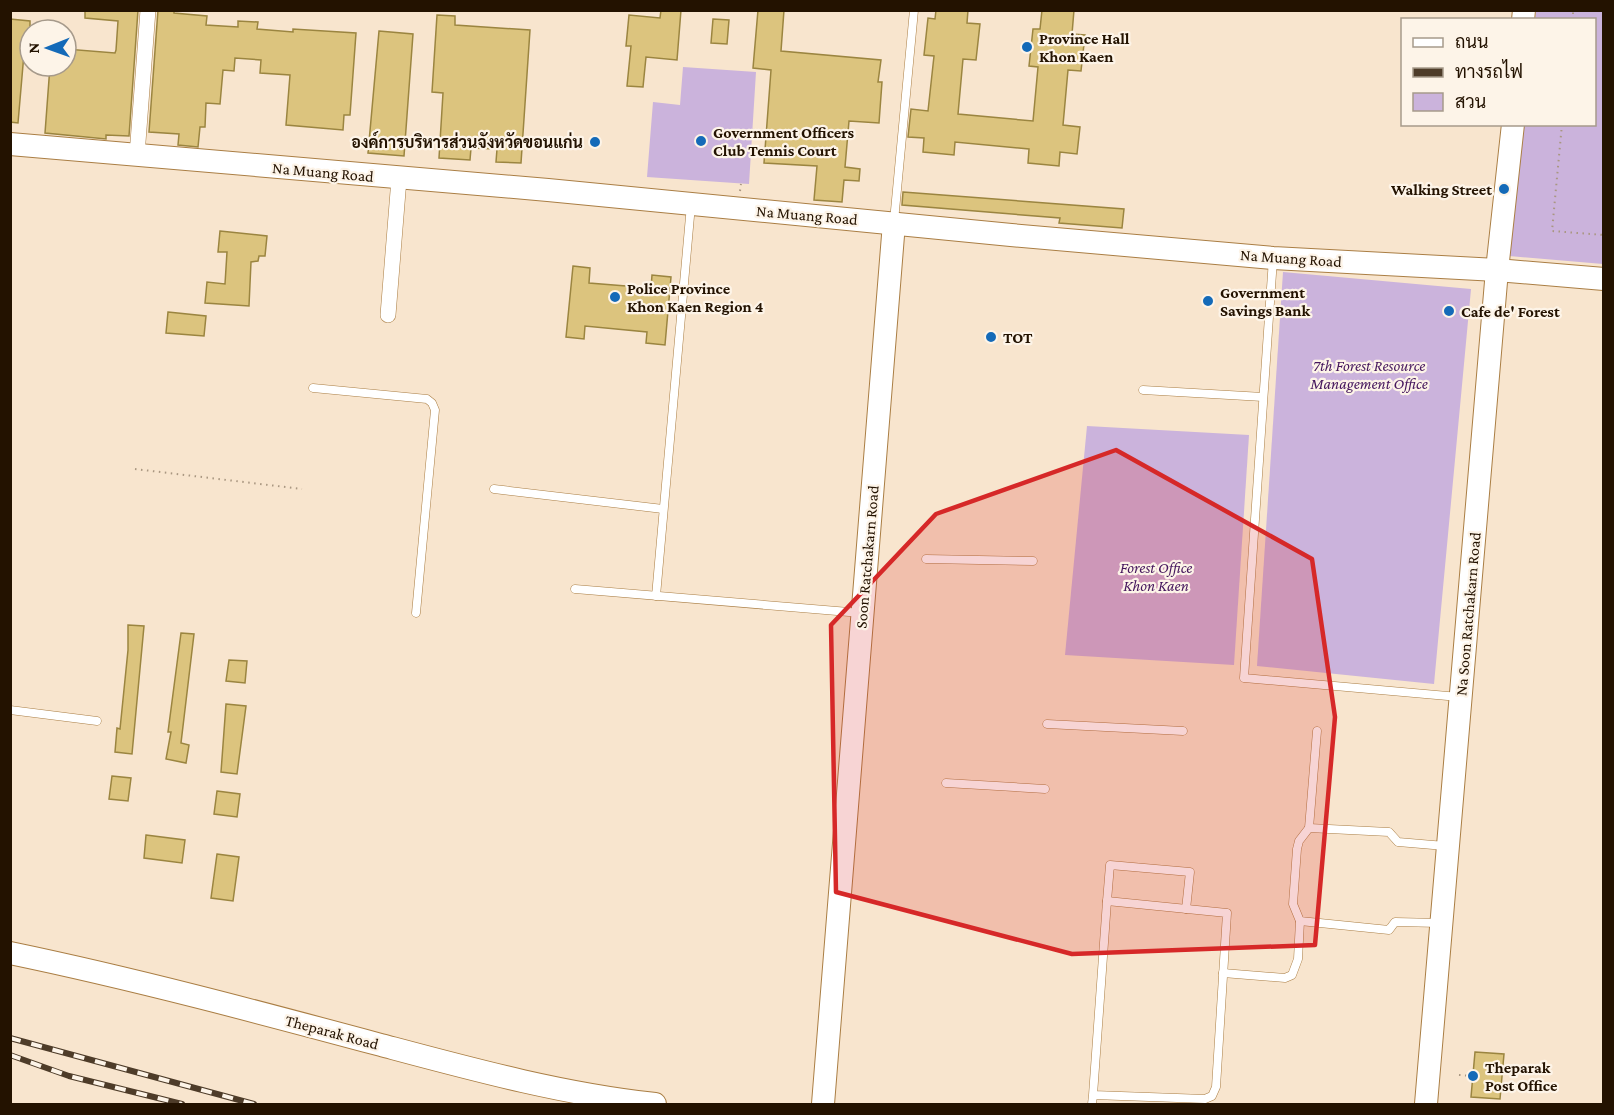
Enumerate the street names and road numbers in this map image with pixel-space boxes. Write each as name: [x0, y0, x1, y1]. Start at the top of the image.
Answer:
street label: Na Muang Road: [271, 159, 375, 186]
street label: Na Muang Road: [755, 202, 859, 229]
street label: Na Muang Road: [1240, 246, 1343, 271]
street label: Soon Ratchakarn Road: [852, 484, 882, 629]
street label: Na Soon Ratchakarn Road: [1452, 531, 1484, 697]
street label: Theparak Road: [283, 1011, 381, 1054]

